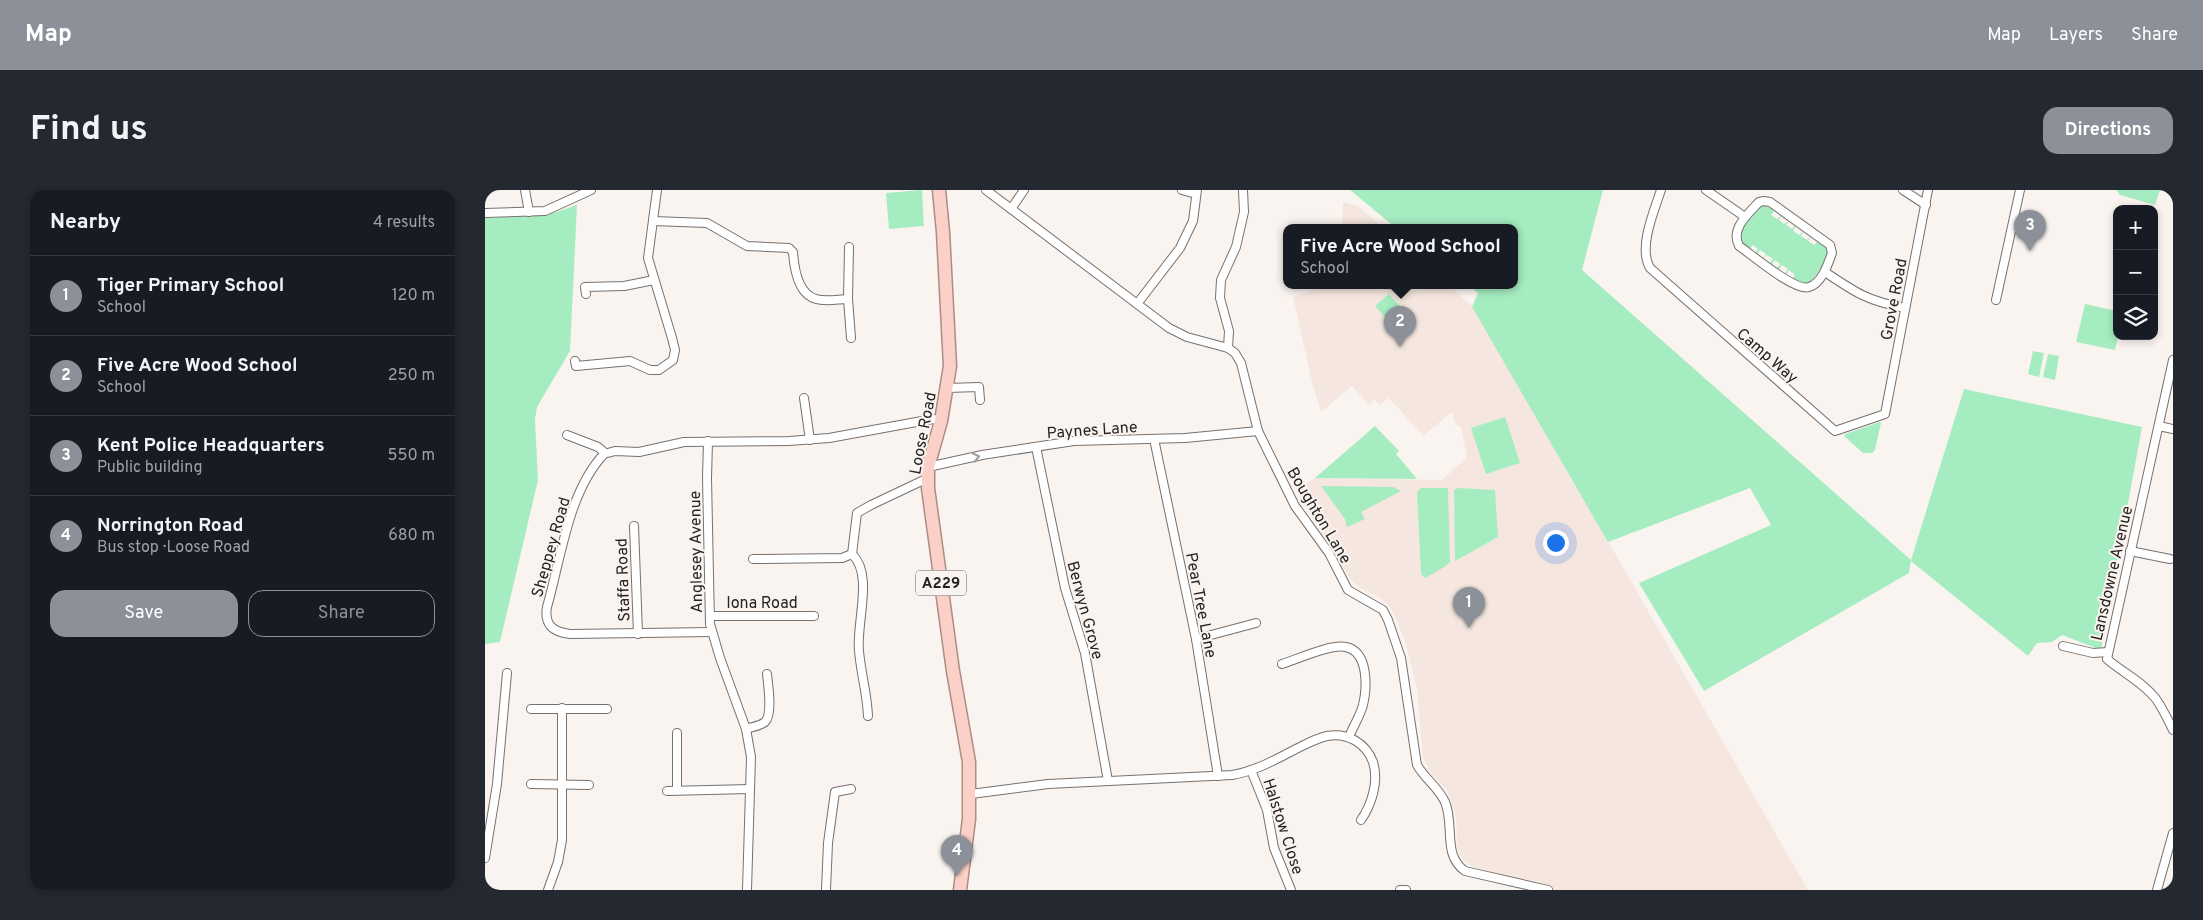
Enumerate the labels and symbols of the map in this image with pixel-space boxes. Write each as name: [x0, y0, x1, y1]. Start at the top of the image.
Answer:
pin: 3: [2014, 210, 2046, 251]
street label: Grove Road: [1877, 257, 1913, 342]
pin: 2: [1384, 306, 1416, 347]
street label: Camp Way: [1732, 324, 1802, 389]
street label: Loose Road: [906, 390, 942, 476]
street label: Paynes Lane: [1046, 418, 1138, 444]
one-way arrow: [972, 452, 980, 462]
street label: Boughton Lane: [1282, 464, 1355, 568]
street label: Anglesey Avenue: [686, 491, 708, 613]
street label: Sheppey Road: [528, 495, 576, 600]
street label: Lansdowne Avenue: [2088, 504, 2138, 643]
your location: [1543, 530, 1569, 556]
street label: Staffa Road: [613, 538, 635, 622]
street label: Pear Tree Lane: [1180, 551, 1220, 660]
street label: Berwyn Grove: [1061, 559, 1107, 662]
road number: A229: [916, 570, 966, 596]
pin: 1: [1453, 587, 1485, 628]
street label: Iona Road: [726, 594, 798, 614]
street label: Halstow Close: [1257, 776, 1307, 877]
pin: 4: [941, 835, 973, 876]

